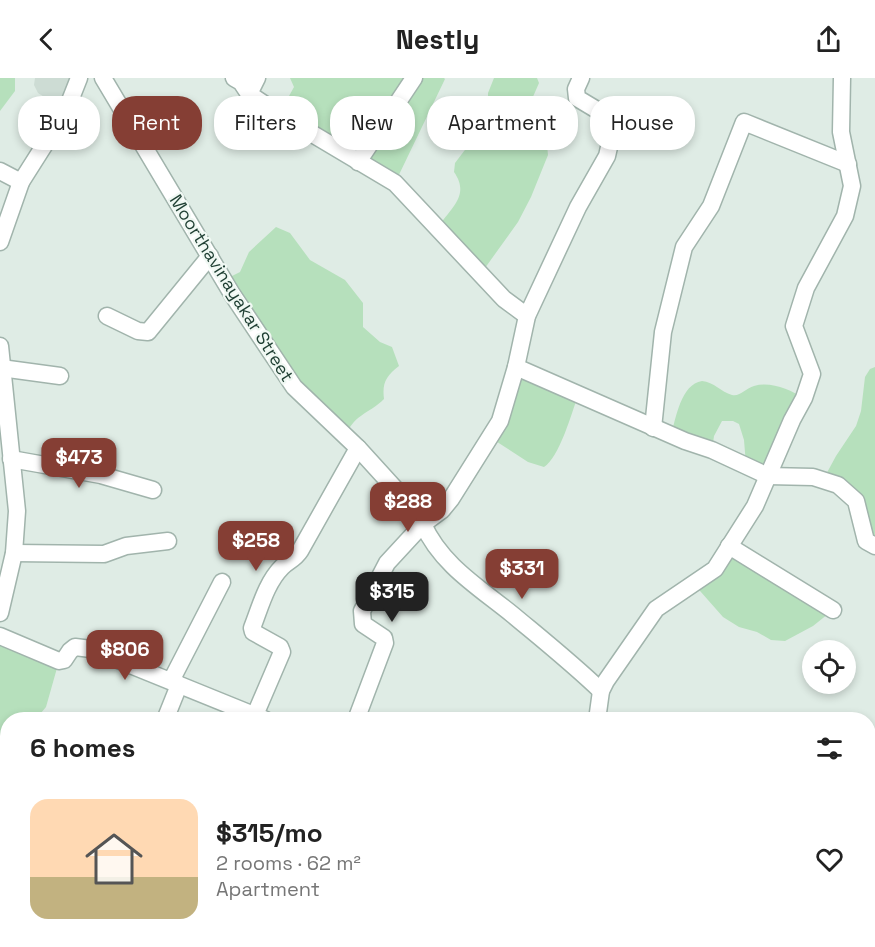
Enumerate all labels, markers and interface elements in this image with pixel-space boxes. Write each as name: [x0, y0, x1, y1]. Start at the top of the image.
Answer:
text: Nestly: [396, 22, 479, 57]
icon: back: [30, 23, 63, 56]
icon: share: [812, 23, 845, 56]
chip: Buy: [18, 96, 100, 150]
chip: Rent: [112, 96, 202, 150]
chip: Filters: [214, 96, 318, 150]
chip: New: [330, 96, 415, 150]
chip: Apartment: [427, 96, 578, 150]
chip: House: [590, 96, 695, 150]
street label: Moorthavinayakar Street: [165, 190, 299, 386]
pin: $473: [43, 438, 115, 489]
text: $473: [55, 444, 103, 470]
pin: $288: [372, 482, 444, 533]
text: $288: [384, 488, 432, 514]
pin: $258: [220, 521, 292, 572]
text: $258: [232, 527, 280, 553]
pin: $331: [486, 549, 558, 600]
text: $331: [499, 555, 545, 581]
pin: $315: [356, 572, 428, 623]
text: $315: [370, 578, 414, 604]
pin: $806: [89, 630, 161, 681]
text: $806: [100, 636, 150, 662]
map controls: [802, 640, 856, 694]
button: locate: [802, 640, 856, 694]
text: 6 homes: [30, 731, 135, 765]
icon: filters: [813, 732, 846, 765]
text: $315/mo: [216, 816, 323, 850]
icon: home: [78, 823, 150, 895]
icon: heart: [813, 843, 846, 876]
text: 2 rooms · 62 m²: [216, 850, 361, 876]
text: Apartment: [216, 876, 320, 902]

